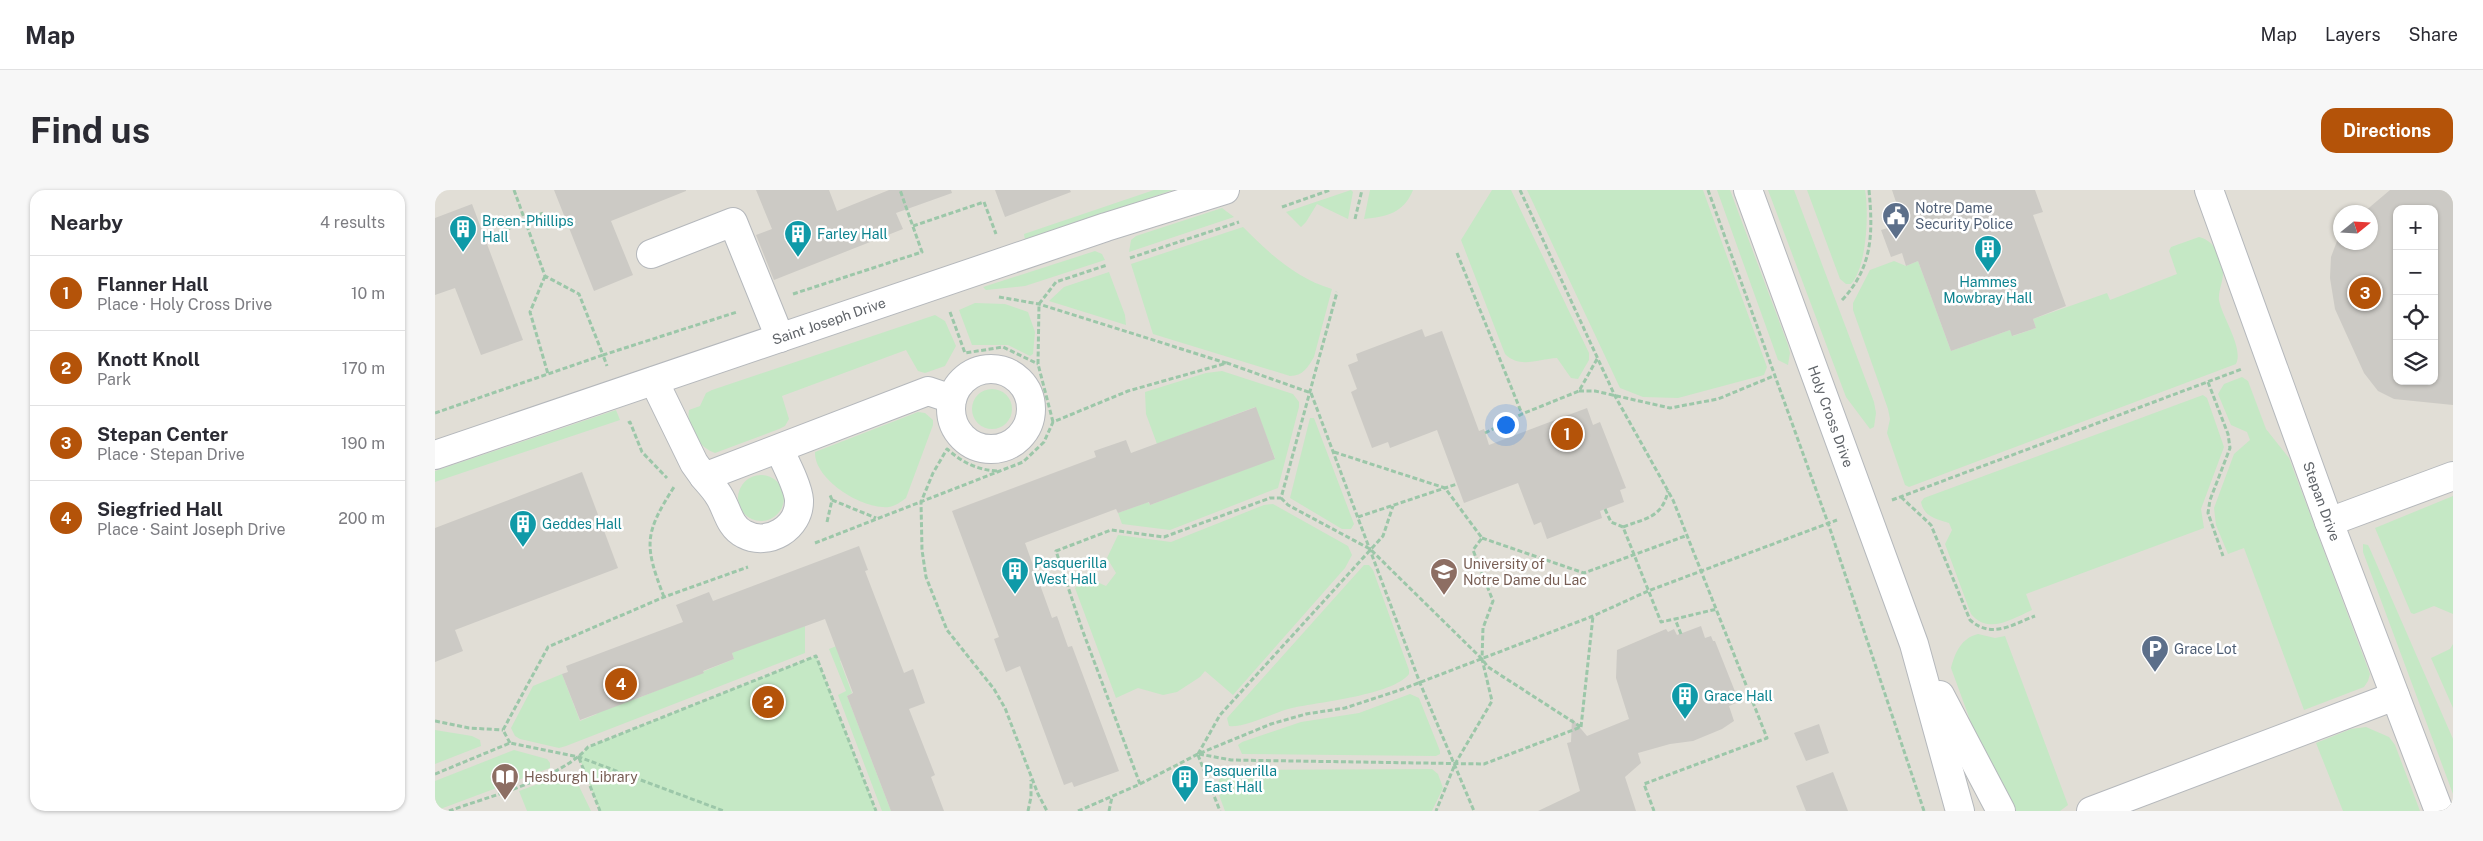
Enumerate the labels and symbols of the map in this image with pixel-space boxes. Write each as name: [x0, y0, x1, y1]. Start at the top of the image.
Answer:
place label: Notre Dame Security Police: [1915, 200, 2013, 232]
public building icon: Notre Dame Security Police: [1881, 201, 1911, 240]
north arrow: [2333, 205, 2378, 250]
place label: Breen-Phillips Hall: [482, 213, 574, 245]
building icon: Breen-Phillips Hall: [448, 214, 478, 253]
building icon: Farley Hall: [783, 219, 813, 258]
place label: Farley Hall: [817, 226, 888, 242]
building icon: Hammes Mowbray Hall: [1973, 234, 2003, 273]
place label: Hammes Mowbray Hall: [1943, 274, 2033, 306]
pin: 3: [2349, 274, 2381, 312]
street label: Saint Joseph Drive: [770, 294, 888, 348]
street label: Holy Cross Drive: [1805, 363, 1857, 470]
your location: [1493, 412, 1519, 438]
pin: 1: [1551, 415, 1583, 453]
street label: Stepan Drive: [2300, 459, 2343, 543]
building icon: Geddes Hall: [508, 509, 538, 548]
place label: Geddes Hall: [542, 516, 622, 532]
place label: Pasquerilla West Hall: [1034, 555, 1107, 587]
building icon: Pasquerilla West Hall: [1000, 556, 1030, 595]
place label: University of Notre Dame du Lac: [1463, 556, 1587, 588]
school or university icon: University of Notre Dame du Lac: [1429, 557, 1459, 596]
parking icon: Grace Lot: [2140, 634, 2170, 673]
place label: Grace Lot: [2174, 641, 2237, 657]
pin: 4: [605, 665, 637, 703]
building icon: Grace Hall: [1670, 681, 1700, 720]
pin: 2: [752, 683, 784, 721]
place label: Grace Hall: [1704, 688, 1773, 704]
library icon: Hesburgh Library: [490, 762, 520, 801]
place label: Pasquerilla East Hall: [1204, 763, 1277, 795]
building icon: Pasquerilla East Hall: [1170, 764, 1200, 803]
place label: Hesburgh Library: [524, 769, 638, 785]

